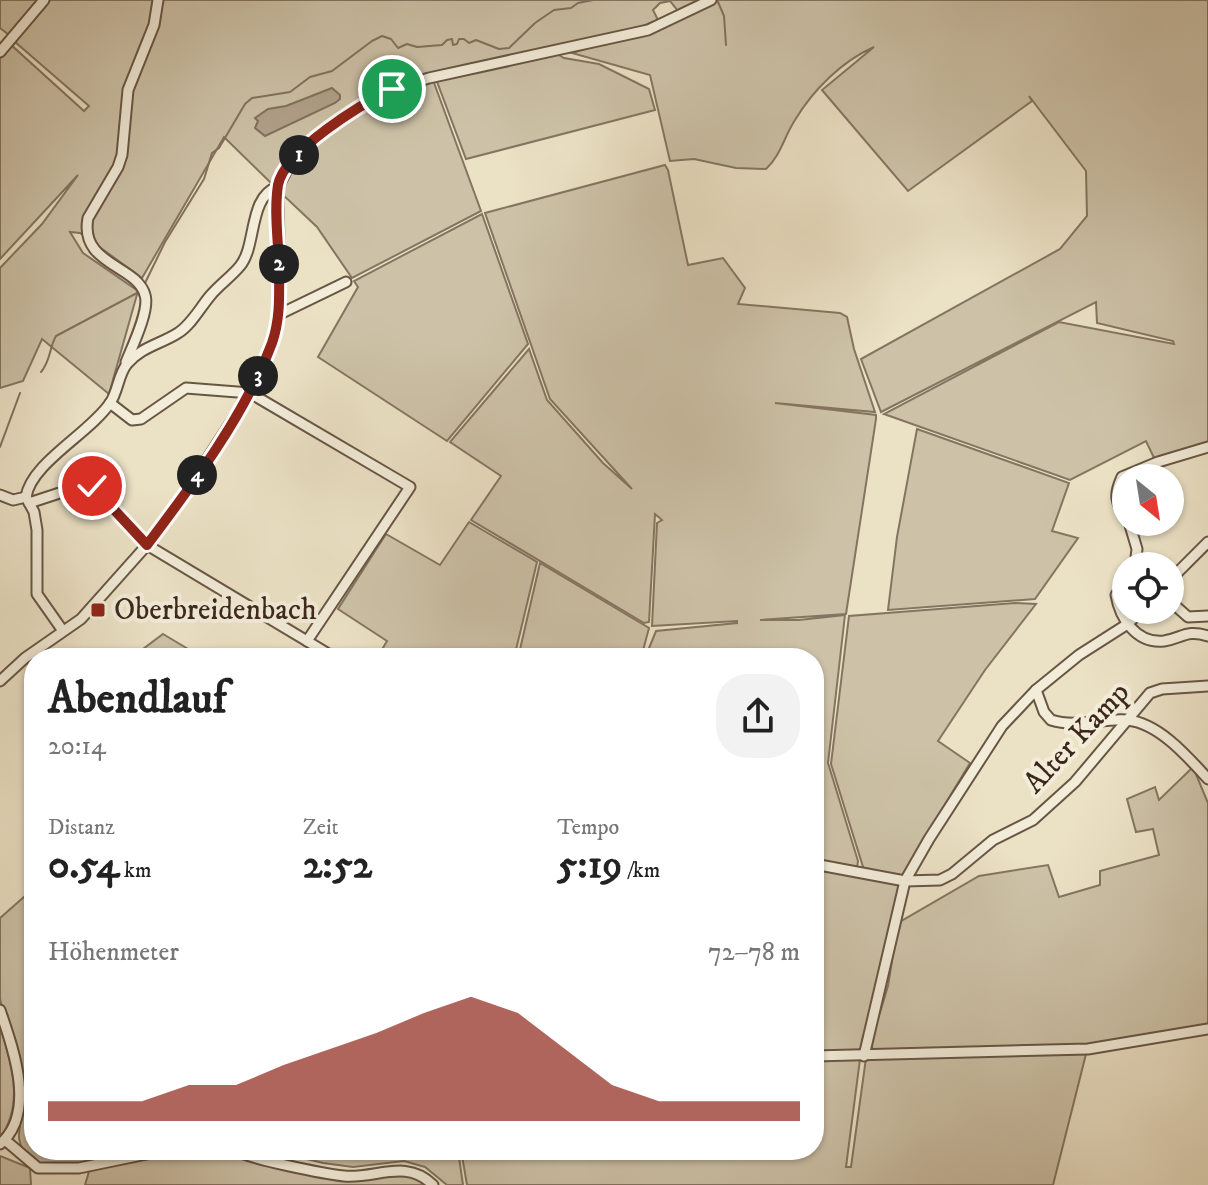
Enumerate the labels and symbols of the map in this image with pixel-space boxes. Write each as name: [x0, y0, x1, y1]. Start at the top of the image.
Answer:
pin: [358, 55, 426, 123]
pin: 1: [279, 135, 319, 175]
pin: 2: [259, 244, 299, 284]
pin: 3: [238, 356, 278, 396]
pin: [58, 452, 126, 520]
pin: 4: [177, 455, 217, 495]
north arrow: [1112, 464, 1184, 536]
place label: Oberbreidenbach: [114, 592, 317, 629]
marker: Oberbreidenbach: [89, 601, 107, 619]
street label: Alter Kamp: [1016, 675, 1138, 801]

